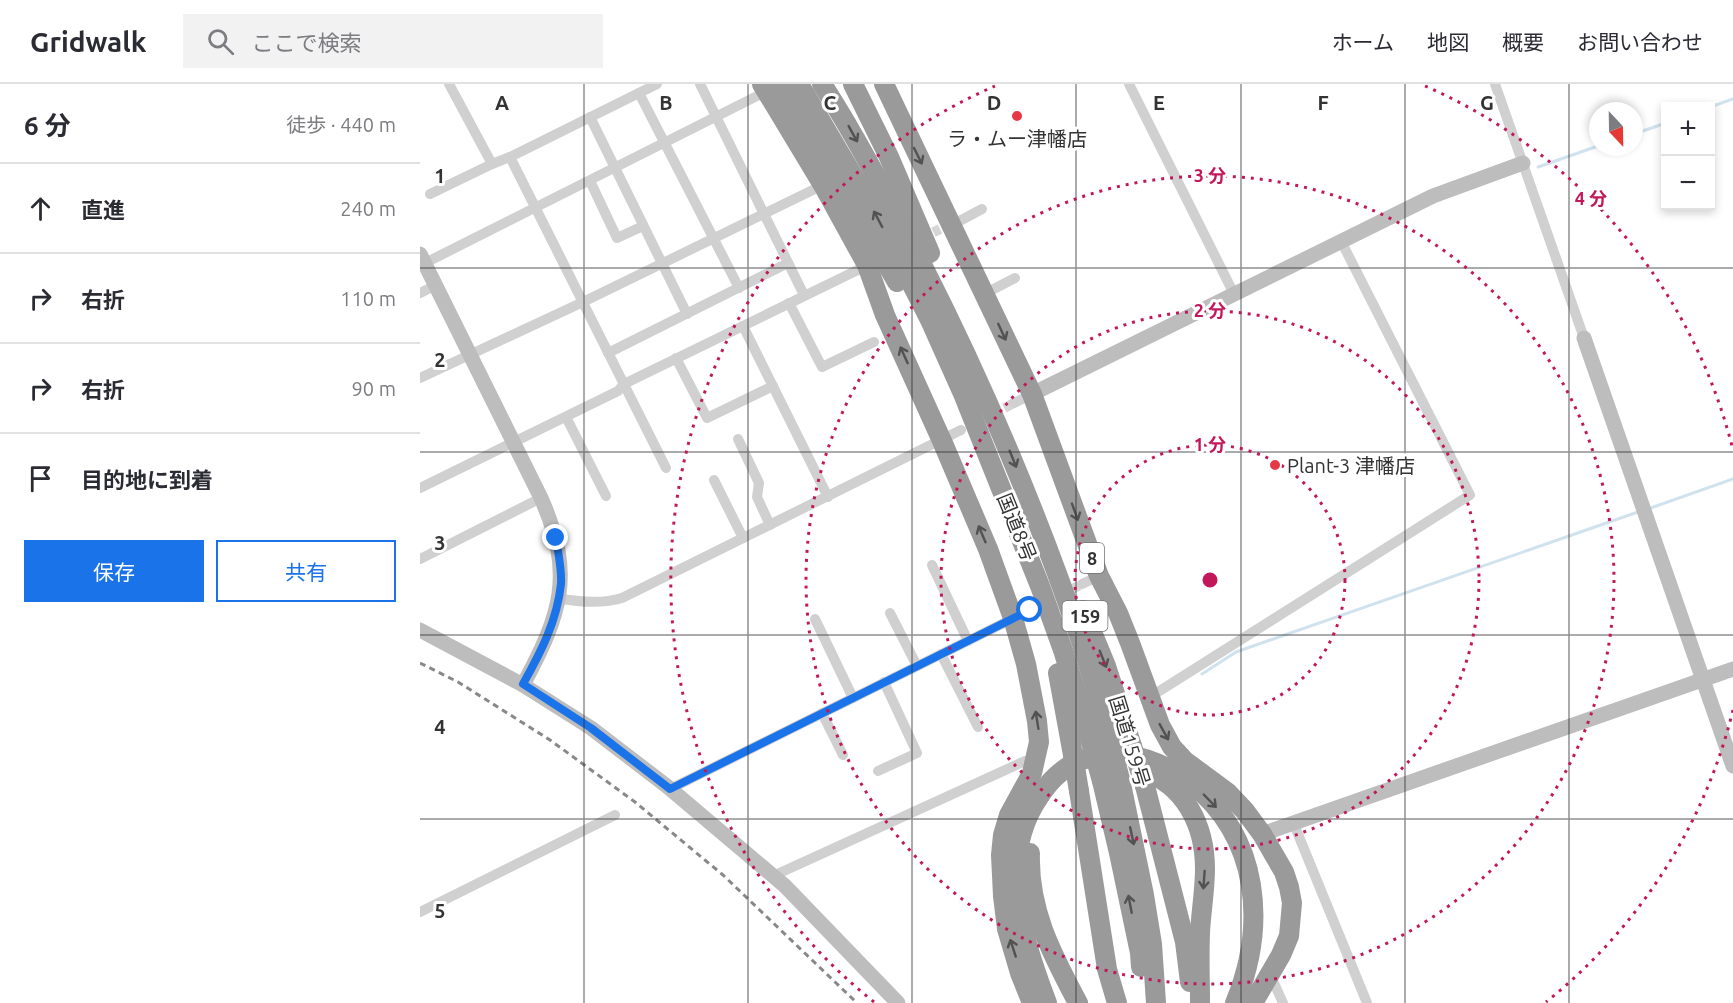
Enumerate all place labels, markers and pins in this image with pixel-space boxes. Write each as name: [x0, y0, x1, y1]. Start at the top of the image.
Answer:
marker: ラ・ムー津幡店: [1010, 109, 1024, 123]
place label: ラ・ムー津幡店: [947, 127, 1087, 150]
place label: Plant-3 津幡店: [1287, 454, 1415, 477]
marker: Plant-3 津幡店: [1268, 458, 1282, 472]
centre of rings: [1200, 570, 1220, 590]

